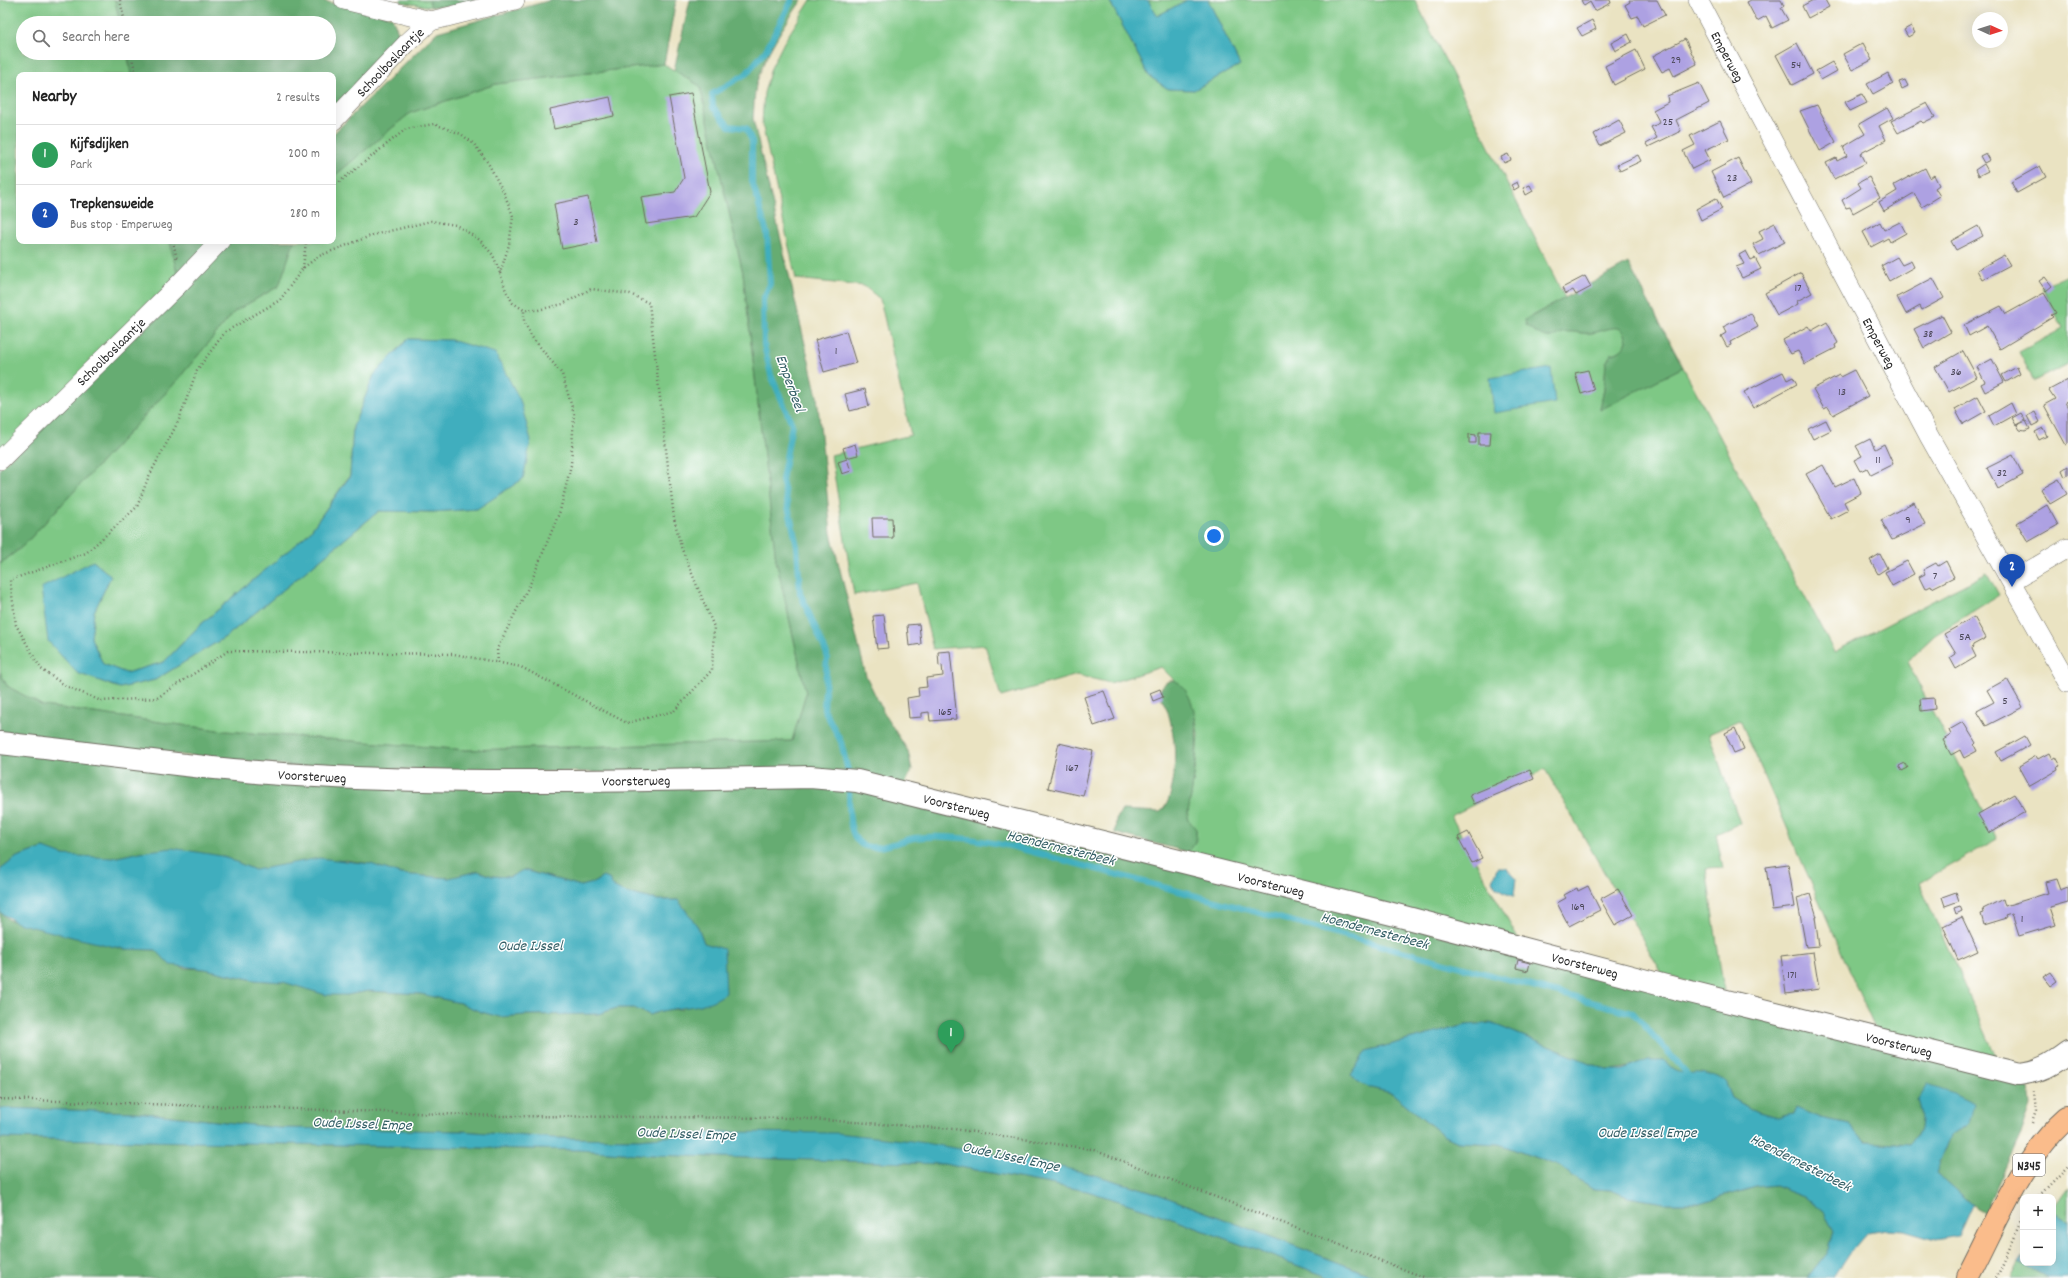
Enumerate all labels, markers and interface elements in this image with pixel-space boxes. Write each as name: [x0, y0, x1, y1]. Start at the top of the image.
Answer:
north arrow: [1972, 12, 2008, 48]
search box: [16, 16, 336, 60]
street label: Schoolboslaantje: [353, 24, 430, 103]
icon: search: [30, 27, 52, 49]
text: Search here: [62, 27, 130, 49]
street label: Emperweg: [1704, 28, 1748, 87]
house number: 29: [1671, 52, 1681, 69]
house number: 54: [1791, 57, 1801, 74]
text: Nearby: [32, 86, 76, 110]
text: 2 results: [276, 89, 320, 108]
house number: 25: [1663, 114, 1673, 131]
text: Kijfsdijken: [70, 134, 129, 156]
text: 1: [44, 145, 46, 164]
text: 200 m: [288, 145, 320, 164]
text: Park: [70, 156, 92, 175]
house number: 23: [1727, 170, 1737, 187]
text: Trepkensweide: [70, 194, 154, 216]
text: 2: [42, 205, 48, 224]
text: 280 m: [290, 205, 320, 224]
house number: 3: [573, 214, 579, 231]
text: Bus stop · Emperweg: [70, 216, 172, 235]
house number: 17: [1794, 280, 1802, 297]
street label: Schoolboslaantje: [73, 314, 151, 392]
street label: Emperweg: [1856, 315, 1900, 373]
house number: 38: [1923, 326, 1933, 343]
house number: 1: [835, 343, 837, 360]
water label: Emperbeel: [769, 352, 810, 417]
house number: 36: [1950, 364, 1962, 381]
house number: 13: [1838, 384, 1846, 401]
house number: 11: [1875, 452, 1881, 469]
house number: 32: [1997, 465, 2007, 482]
house number: 9: [1905, 512, 1911, 529]
your location: [1204, 526, 1224, 546]
pin: 2: [1999, 554, 2025, 587]
house number: 7: [1933, 568, 1938, 585]
house number: 5A: [1959, 629, 1972, 646]
house number: 5: [2002, 693, 2008, 710]
house number: 165: [938, 704, 952, 721]
house number: 167: [1065, 760, 1079, 777]
street label: Voorsterweg: [277, 766, 347, 789]
street label: Voorsterweg: [602, 772, 670, 793]
street label: Voorsterweg: [921, 790, 992, 826]
water label: Hoendernesterbeek: [1004, 825, 1119, 873]
street label: Voorsterweg: [1235, 868, 1306, 904]
house number: 169: [1571, 899, 1585, 916]
water label: Hoendernesterbeek: [1318, 907, 1432, 957]
house number: 1: [2021, 911, 2023, 928]
water label: Oude IJssel: [497, 936, 564, 958]
street label: Voorsterweg: [1549, 948, 1620, 985]
house number: 171: [1787, 967, 1797, 984]
pin: 1: [938, 1020, 964, 1053]
street label: Voorsterweg: [1863, 1028, 1934, 1064]
water label: Oude IJssel Empe: [312, 1112, 413, 1138]
water label: Oude IJssel Empe: [636, 1122, 737, 1148]
water label: Oude IJssel Empe: [1597, 1123, 1698, 1145]
water label: Hoendernesterbeek: [1746, 1129, 1856, 1199]
water label: Oude IJssel Empe: [960, 1137, 1063, 1179]
road number: N345: [2013, 1154, 2045, 1176]
map controls: [2020, 1194, 2056, 1266]
button: +: [2020, 1194, 2056, 1230]
button: −: [2020, 1230, 2056, 1266]

